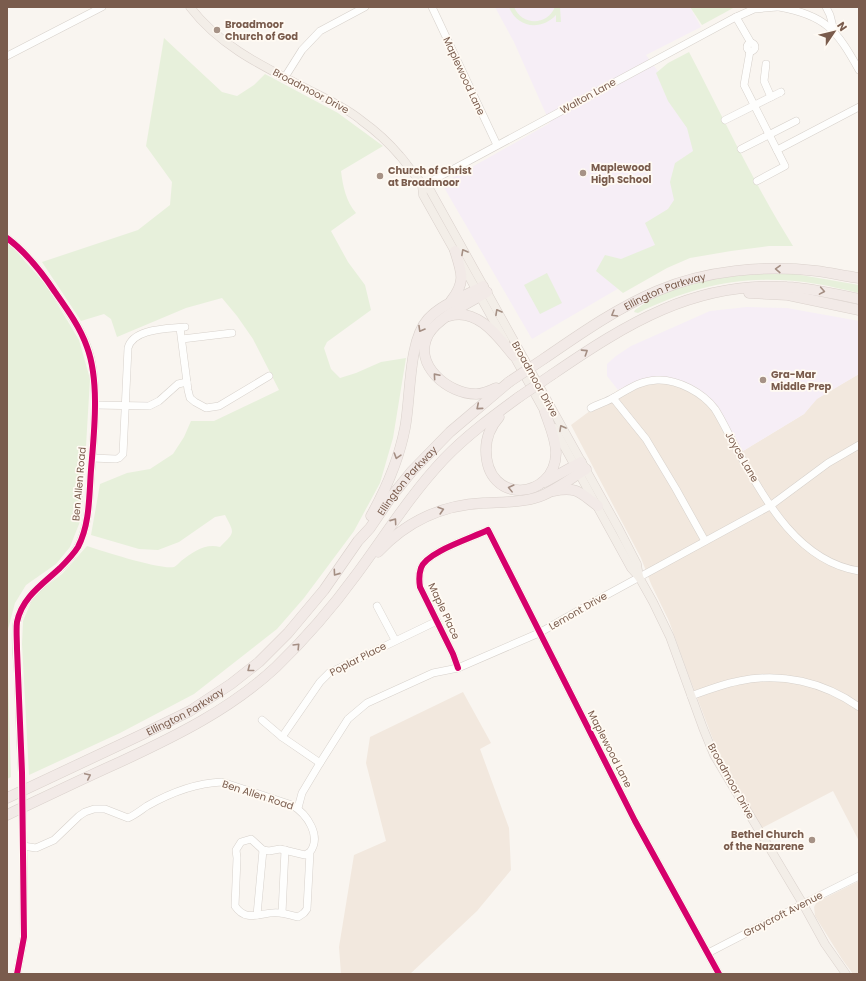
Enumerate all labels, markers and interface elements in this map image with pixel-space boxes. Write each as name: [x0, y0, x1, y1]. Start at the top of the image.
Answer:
north arrow: [814, 12, 854, 52]
place label: Broadmoor Church of God: [225, 17, 298, 44]
text: N: [833, 18, 851, 34]
marker: Broadmoor Church of God: [212, 25, 222, 35]
street label: Maplewood Lane: [439, 34, 489, 118]
street label: Broadmoor Drive: [270, 65, 352, 117]
street label: Walton Lane: [557, 74, 619, 118]
place label: Maplewood High School: [591, 160, 652, 187]
place label: Church of Christ at Broadmoor: [388, 163, 472, 190]
marker: Maplewood High School: [578, 168, 588, 178]
marker: Church of Christ at Broadmoor: [375, 171, 385, 181]
one-way arrow: [462, 248, 469, 256]
one-way arrow: [775, 265, 781, 274]
street label: Ellington Parkway: [621, 268, 707, 314]
one-way arrow: [819, 286, 825, 295]
one-way arrow: [495, 309, 503, 316]
one-way arrow: [611, 309, 618, 316]
one-way arrow: [419, 325, 426, 332]
street label: Broadmoor Drive: [508, 338, 562, 420]
one-way arrow: [581, 349, 588, 357]
place label: Gra-Mar Middle Prep: [771, 367, 832, 394]
one-way arrow: [433, 373, 440, 380]
marker: Gra-Mar Middle Prep: [758, 375, 768, 385]
one-way arrow: [476, 402, 483, 409]
one-way arrow: [560, 424, 567, 432]
street label: Joyce Lane: [722, 429, 762, 485]
street label: Ellington Parkway: [373, 442, 441, 518]
street label: Ben Allen Road: [68, 446, 90, 522]
one-way arrow: [393, 452, 402, 459]
one-way arrow: [508, 485, 514, 493]
one-way arrow: [438, 507, 445, 515]
one-way arrow: [389, 518, 396, 525]
one-way arrow: [333, 569, 341, 576]
street label: Maple Place: [424, 580, 464, 642]
street label: Lemont Drive: [546, 588, 610, 634]
street label: Poplar Place: [327, 638, 389, 680]
one-way arrow: [292, 643, 300, 651]
one-way arrow: [247, 665, 254, 672]
street label: Ellington Parkway: [144, 683, 227, 739]
street label: Maplewood Lane: [584, 708, 636, 790]
street label: Broadmoor Drive: [704, 740, 758, 822]
one-way arrow: [84, 773, 92, 781]
street label: Ben Allen Road: [220, 776, 296, 814]
place label: Bethel Church of the Nazarene: [723, 827, 804, 854]
marker: Bethel Church of the Nazarene: [807, 835, 817, 845]
street label: Graycroft Avenue: [741, 888, 825, 940]

